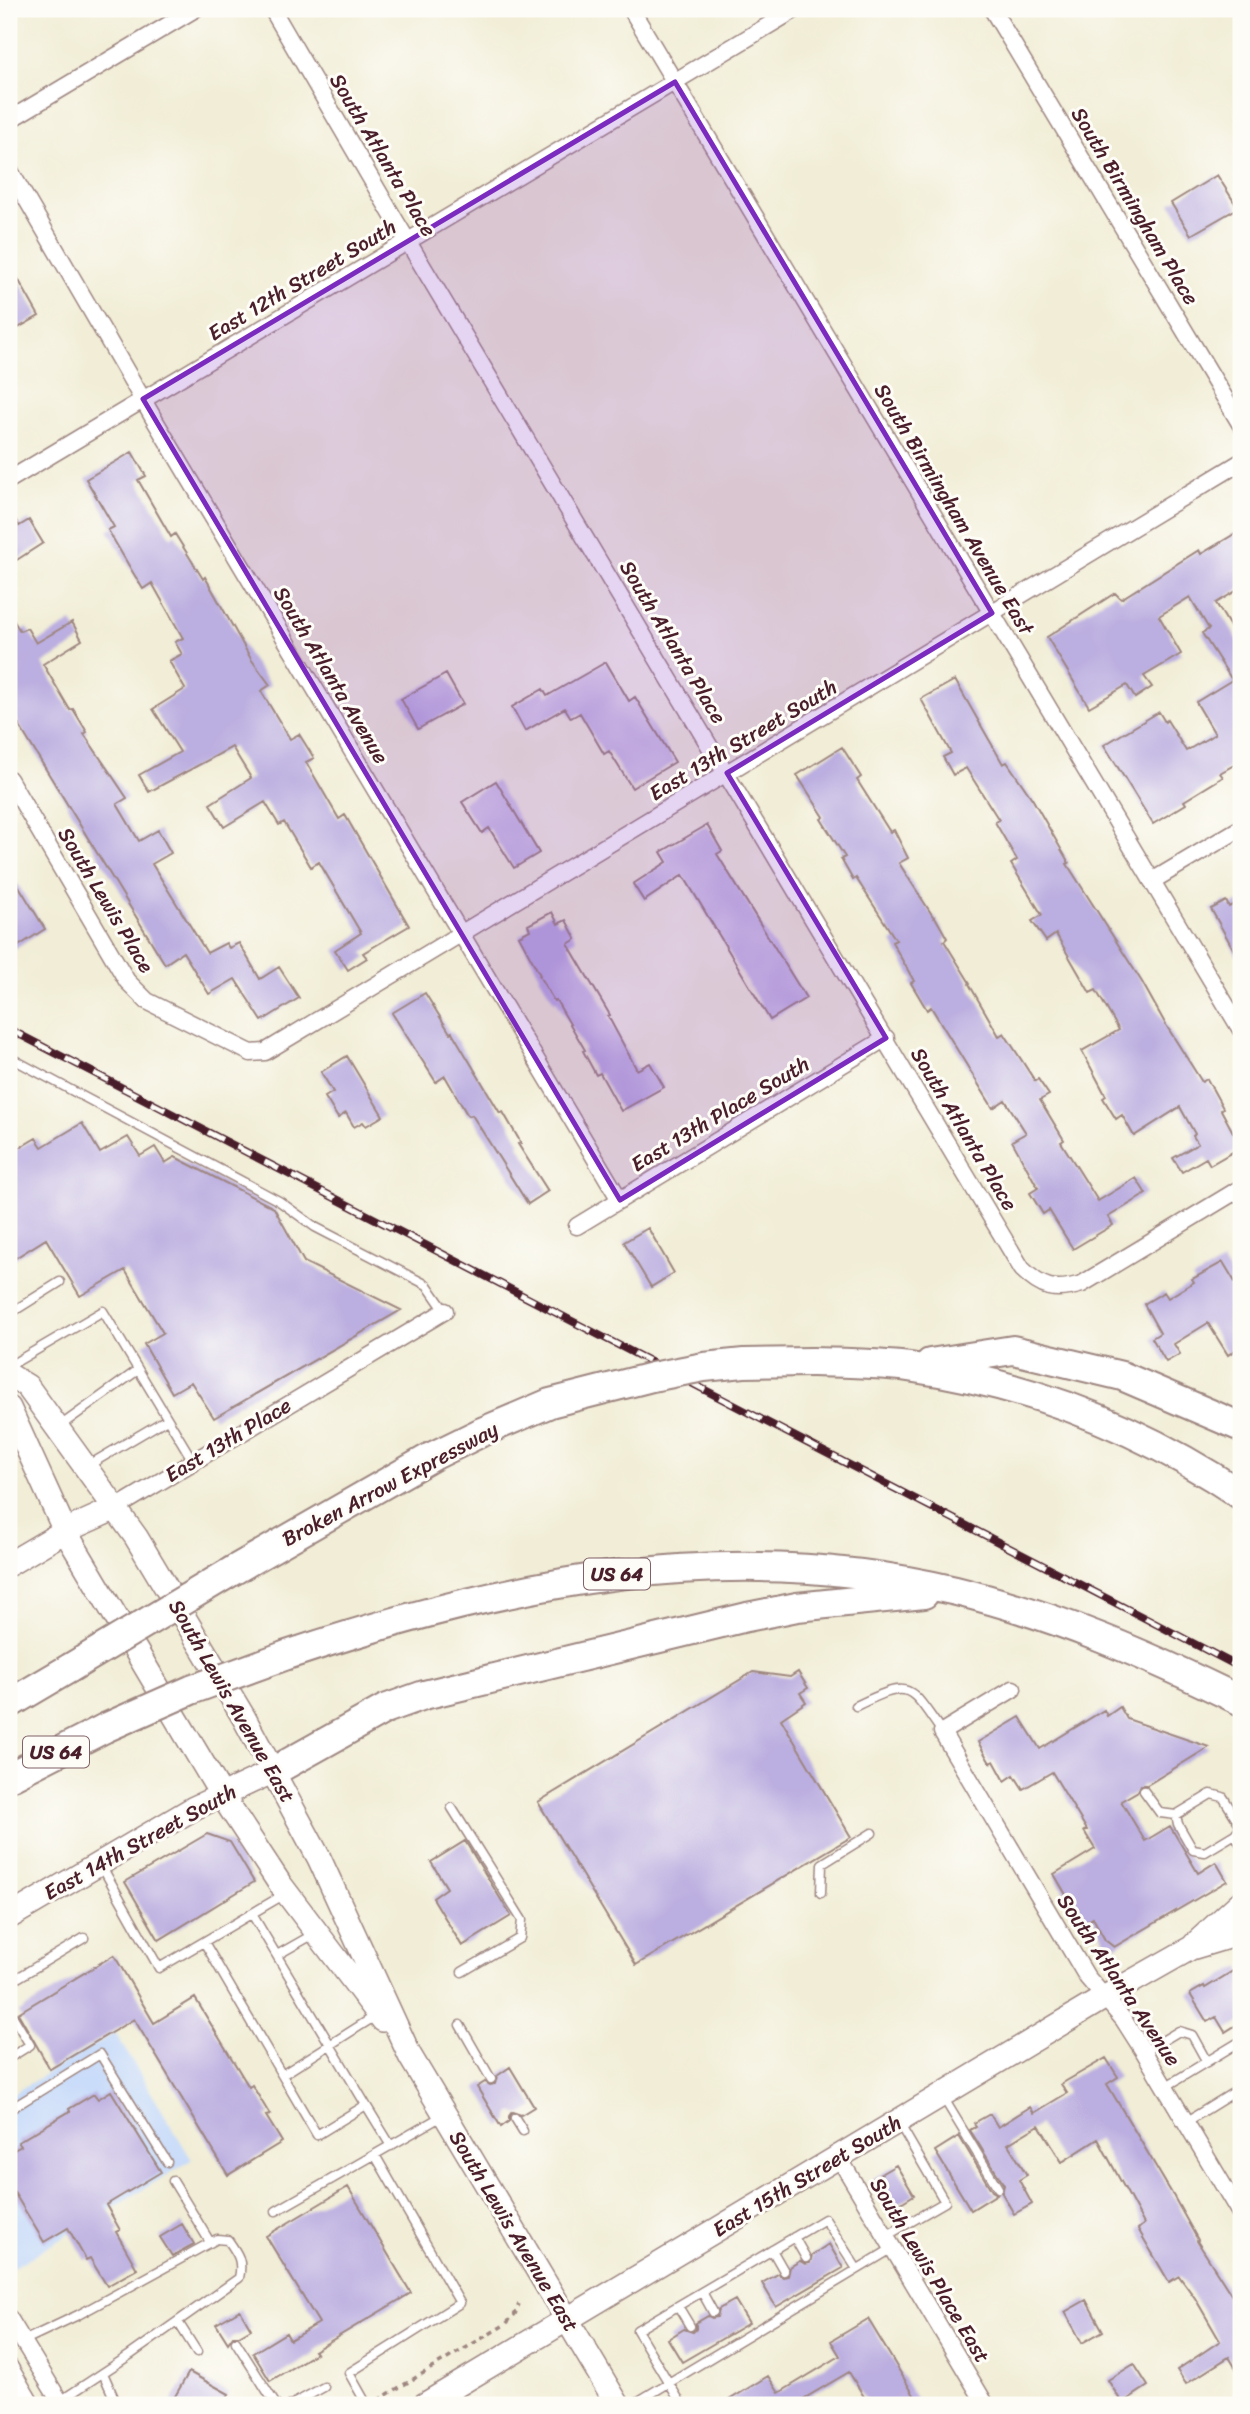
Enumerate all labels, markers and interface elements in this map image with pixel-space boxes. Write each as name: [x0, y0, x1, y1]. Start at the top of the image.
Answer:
street label: South Atlanta Place: [319, 66, 447, 245]
street label: South Birmingham Place: [1060, 99, 1210, 313]
street label: East 12th Street South: [200, 208, 404, 352]
street label: South Birmingham Avenue East: [863, 376, 1045, 644]
street label: South Atlanta Place: [609, 553, 737, 732]
street label: South Atlanta Avenue: [263, 578, 399, 772]
street label: East 13th Street South: [641, 669, 845, 811]
street label: South Lewis Place: [47, 819, 165, 981]
street label: South Atlanta Place: [900, 1040, 1028, 1219]
street label: East 13th Place South: [623, 1045, 817, 1183]
street label: East 13th Place: [157, 1387, 299, 1493]
street label: Broken Arrow Expressway: [275, 1411, 505, 1557]
road number: US 64: [584, 1558, 650, 1590]
street label: South Lewis Avenue East: [158, 1592, 306, 1810]
road number: US 64: [23, 1736, 89, 1768]
street label: East 14th Street South: [36, 1773, 244, 1911]
street label: South Atlanta Avenue: [1047, 1886, 1191, 2075]
street label: East 15th Street South: [705, 2104, 909, 2248]
street label: South Lewis Avenue East: [438, 2123, 590, 2339]
street label: South Lewis Place East: [859, 2169, 1001, 2371]

